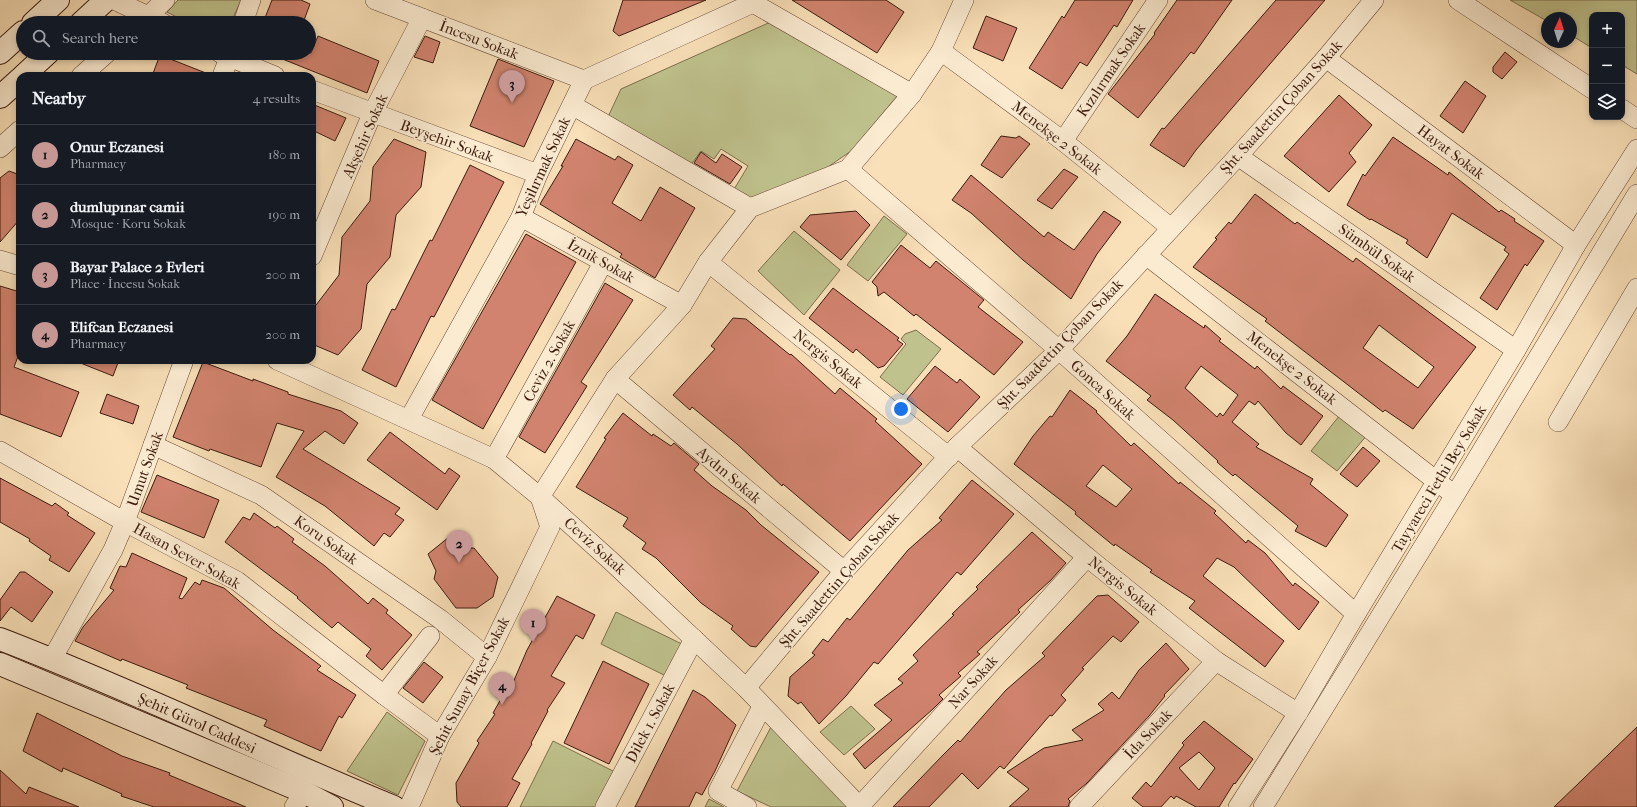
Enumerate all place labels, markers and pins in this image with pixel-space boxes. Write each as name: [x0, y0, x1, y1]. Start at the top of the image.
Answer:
pin: 3: [499, 70, 525, 103]
pin: 2: [446, 530, 472, 563]
pin: 1: [520, 609, 546, 642]
pin: 4: [489, 672, 515, 705]

